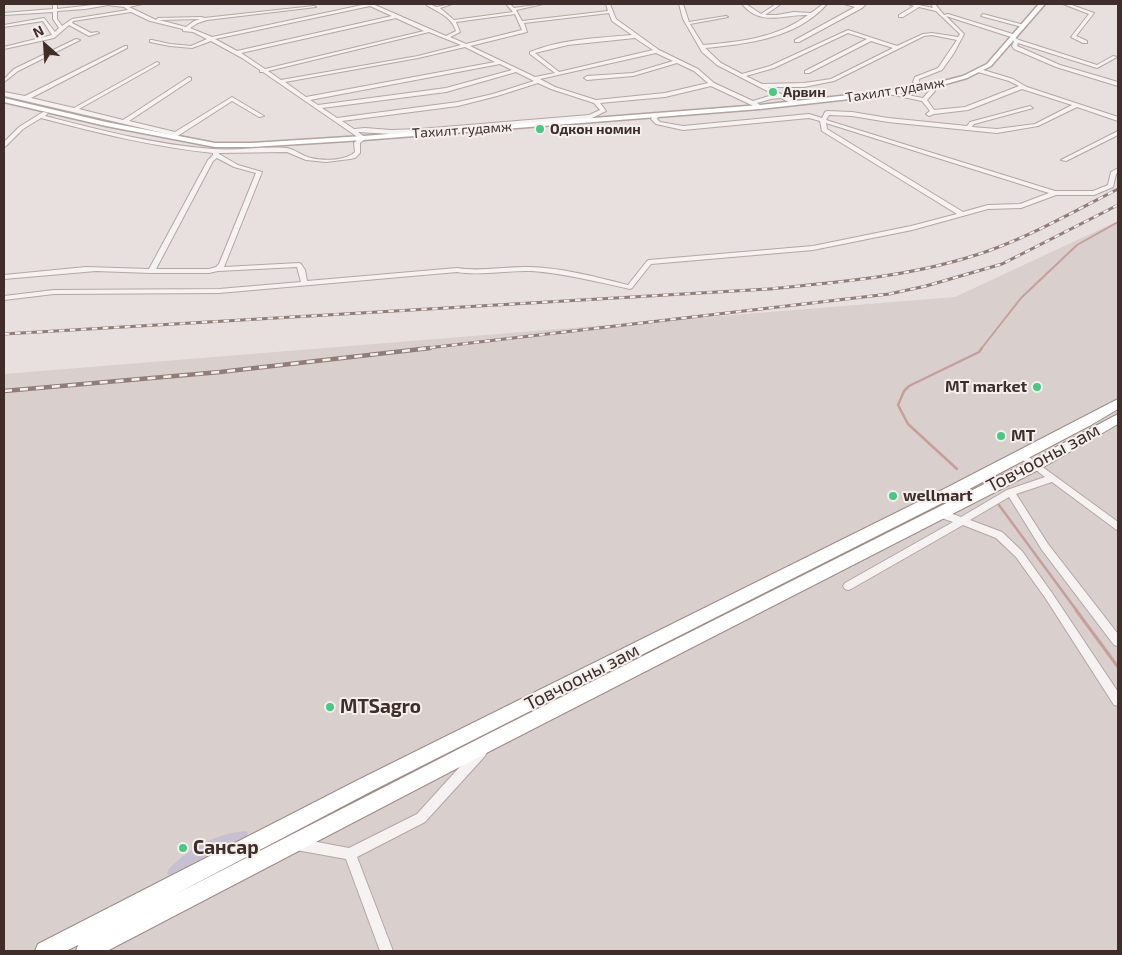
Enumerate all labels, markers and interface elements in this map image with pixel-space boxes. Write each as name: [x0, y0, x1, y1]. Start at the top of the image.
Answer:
north arrow: [20, 20, 70, 70]
text: N: [30, 21, 46, 41]
street label: Тахилт гудамж: [844, 74, 946, 106]
place label: Арвин: [783, 84, 826, 100]
marker: Арвин: [767, 86, 779, 98]
street label: Тахилт гудамж: [411, 118, 513, 142]
place label: Одкон номин: [550, 121, 641, 137]
marker: Одкон номин: [534, 123, 546, 135]
place label: MT market: [945, 377, 1027, 397]
marker: MT market: [1031, 381, 1043, 393]
street label: Товчооны зам: [982, 419, 1104, 497]
place label: МТ: [1011, 426, 1035, 446]
marker: МТ: [995, 430, 1007, 442]
place label: wellmart: [903, 486, 973, 506]
marker: wellmart: [887, 490, 899, 502]
street label: Товчооны зам: [521, 638, 643, 716]
place label: MTSagro: [340, 696, 421, 718]
marker: MTSagro: [324, 701, 336, 713]
place label: Сансар: [193, 837, 259, 859]
marker: Сансар: [177, 842, 189, 854]

